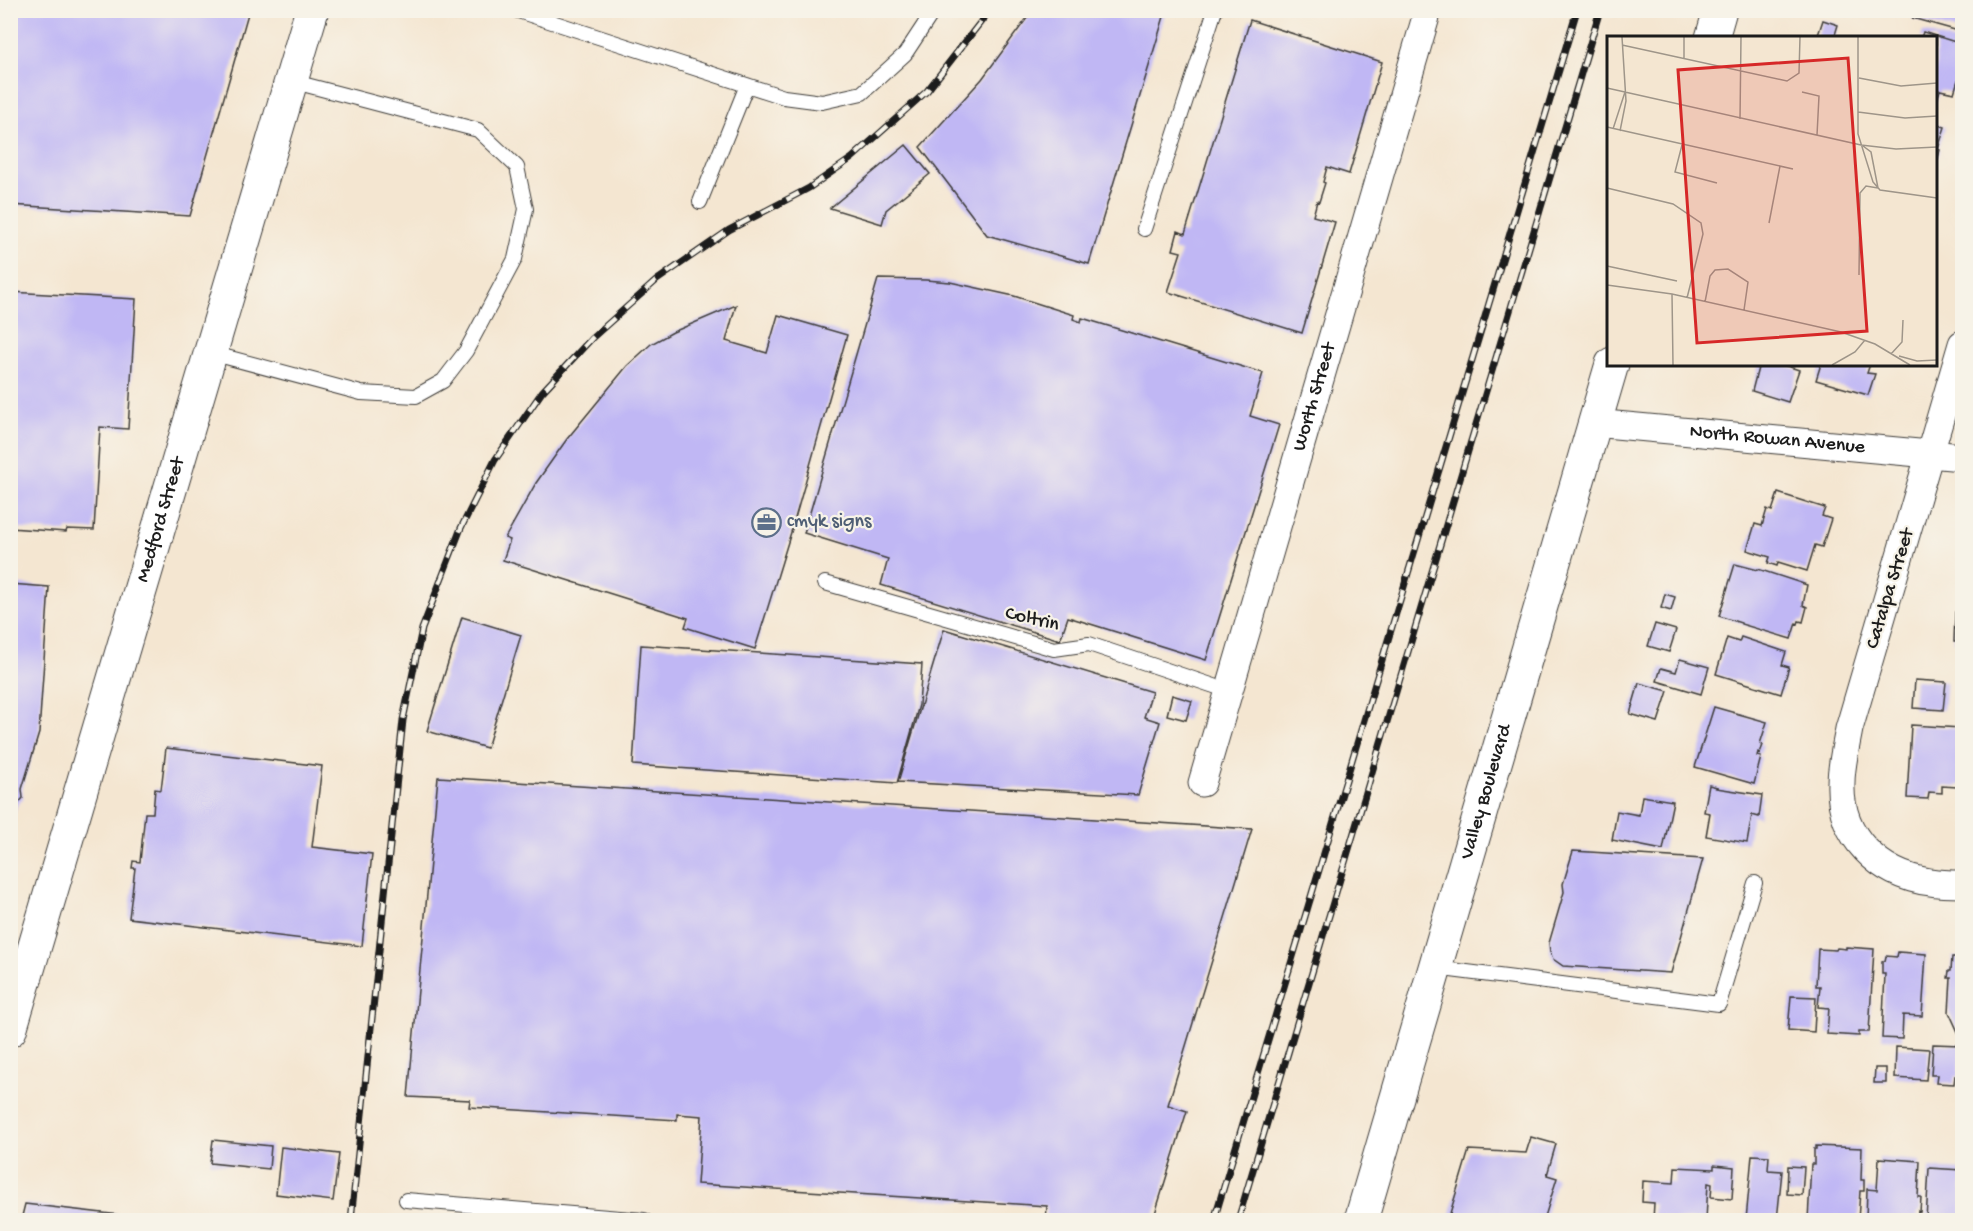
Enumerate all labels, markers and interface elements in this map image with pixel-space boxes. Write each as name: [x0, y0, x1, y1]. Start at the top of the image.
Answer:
inset map: [1607, 36, 1937, 366]
street label: Worth Street: [1288, 339, 1342, 454]
street label: North Rowan Avenue: [1688, 420, 1867, 460]
street label: Medford Street: [132, 453, 191, 585]
office icon: cmyk signs: [750, 506, 782, 538]
place label: cmyk signs: [787, 511, 872, 534]
street label: Catalpa Street: [1862, 524, 1921, 652]
street label: Coltrin: [1003, 603, 1062, 637]
street label: Valley Boulevard: [1456, 720, 1518, 863]

